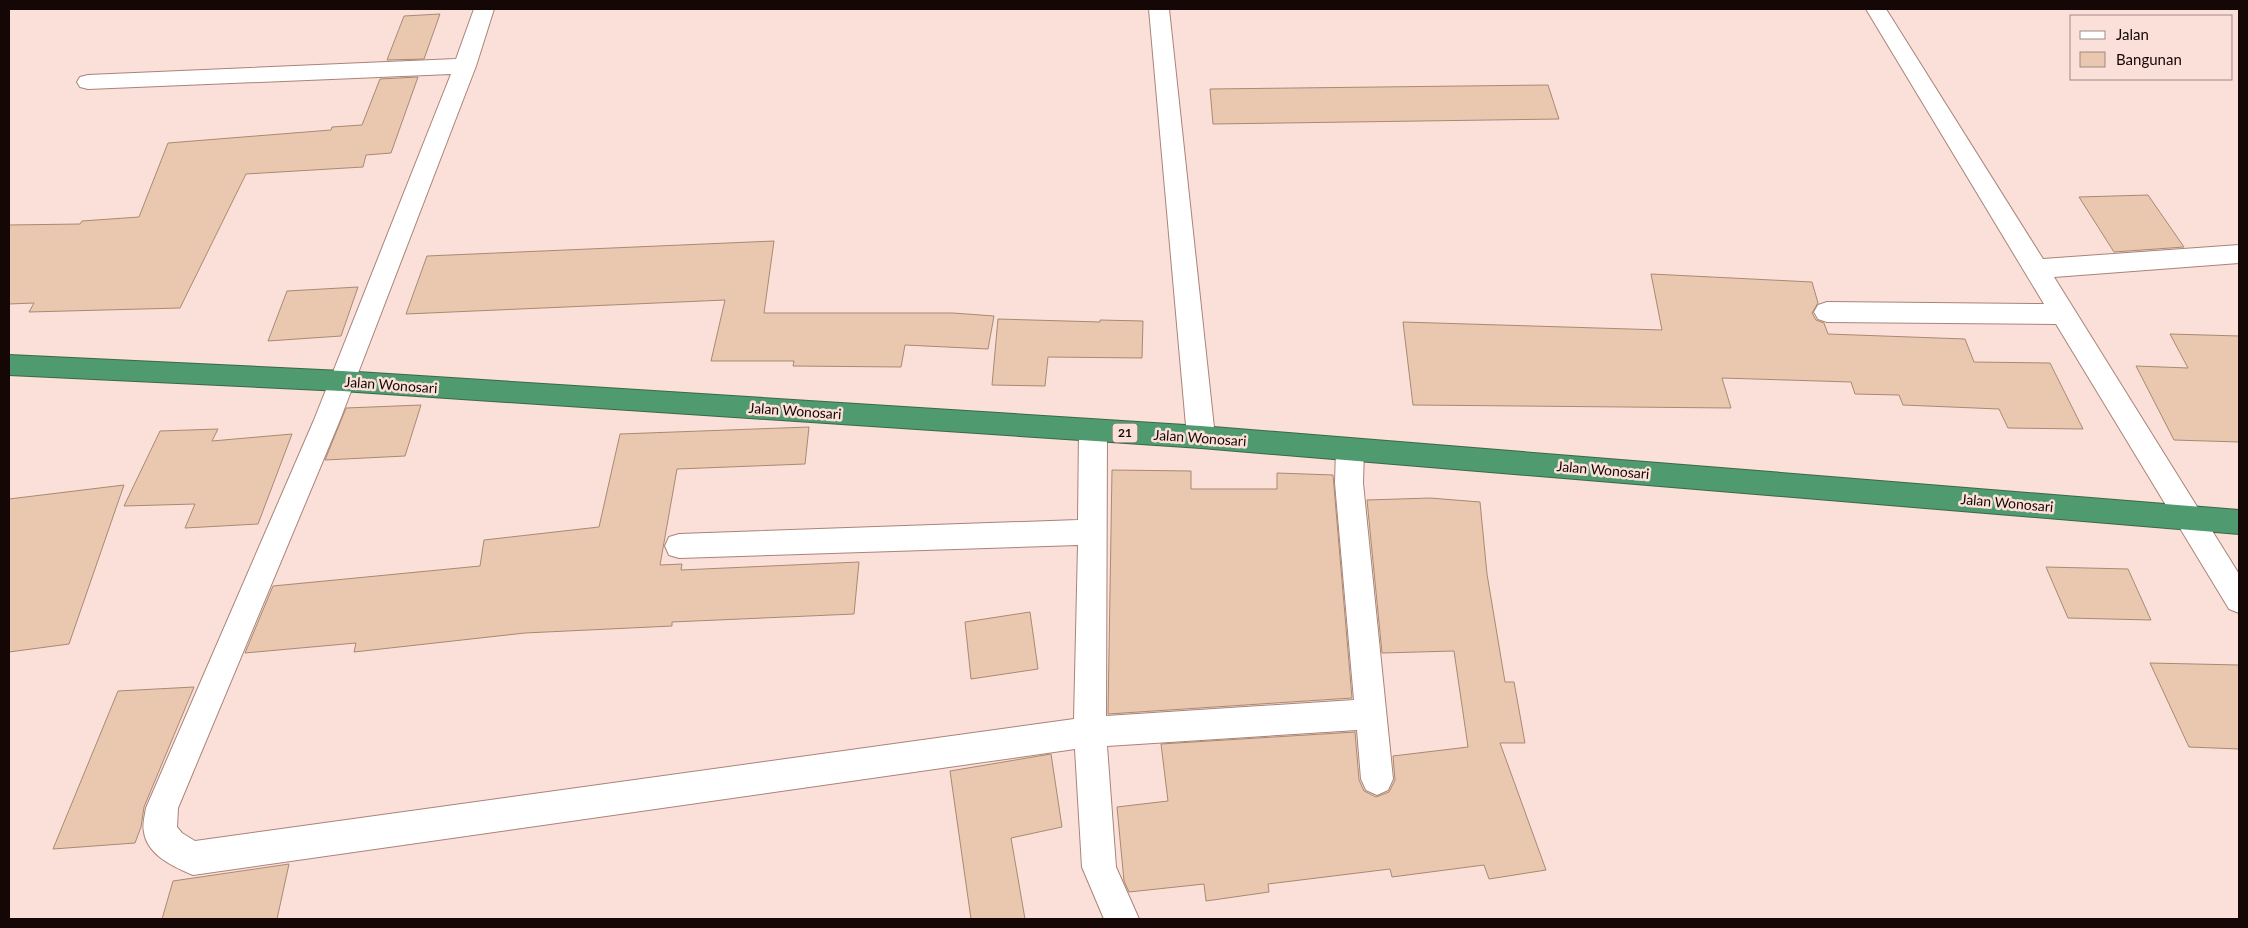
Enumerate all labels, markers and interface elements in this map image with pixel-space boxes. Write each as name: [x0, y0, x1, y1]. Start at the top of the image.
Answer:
legend: [2070, 15, 2233, 80]
text: Jalan: [2116, 25, 2149, 43]
text: Bangunan: [2116, 50, 2182, 68]
street label: Jalan Wonosari: [344, 373, 438, 396]
street label: Jalan Wonosari: [748, 399, 842, 422]
road number: 21: [1112, 423, 1138, 442]
street label: Jalan Wonosari: [1153, 426, 1247, 449]
street label: Jalan Wonosari: [1556, 457, 1650, 482]
street label: Jalan Wonosari: [1960, 490, 2054, 515]

